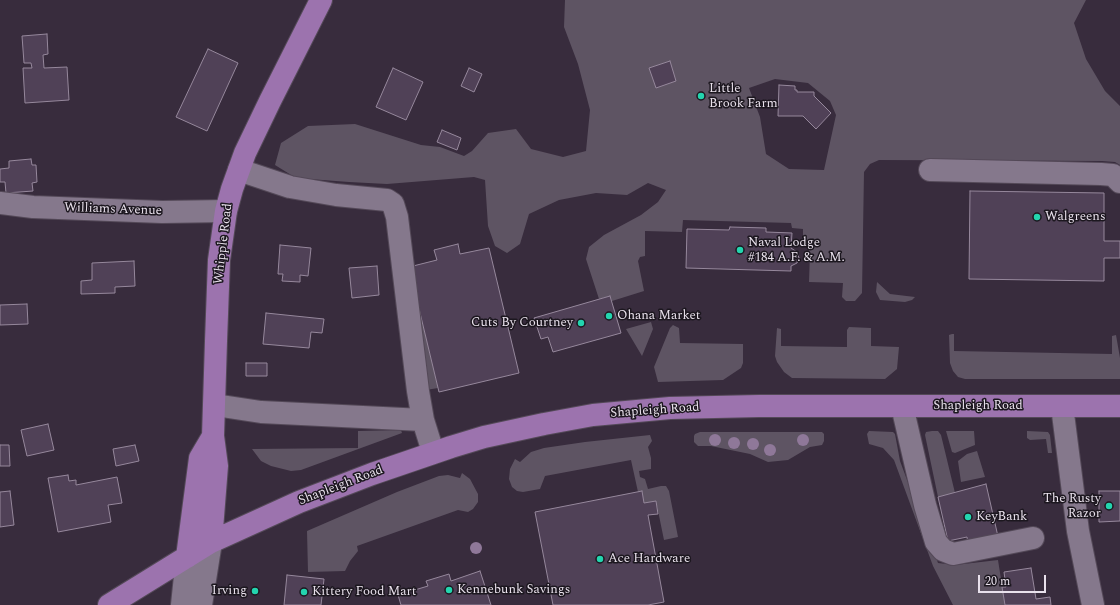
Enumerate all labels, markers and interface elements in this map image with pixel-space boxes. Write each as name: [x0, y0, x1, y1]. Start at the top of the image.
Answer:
place label: Little Brook Farm: [709, 81, 778, 112]
marker: Little Brook Farm: [696, 91, 706, 101]
street label: Williams Avenue: [64, 200, 162, 220]
street label: Whipple Road: [211, 202, 237, 286]
place label: Walgreens: [1045, 209, 1106, 225]
marker: Walgreens: [1032, 212, 1042, 222]
place label: Naval Lodge #184 A.F. & A.M.: [748, 235, 845, 266]
marker: Naval Lodge #184 A.F. & A.M.: [735, 245, 745, 255]
place label: Ohana Market: [617, 308, 700, 324]
marker: Ohana Market: [604, 311, 614, 321]
place label: Cuts By Courtney: [471, 315, 573, 331]
marker: Cuts By Courtney: [576, 318, 586, 328]
street label: Shapleigh Road: [933, 398, 1023, 414]
street label: Shapleigh Road: [610, 400, 700, 422]
street label: Shapleigh Road: [296, 463, 386, 509]
place label: The Rusty Razor: [1043, 491, 1101, 522]
marker: The Rusty Razor: [1104, 501, 1114, 511]
place label: KeyBank: [976, 509, 1027, 525]
marker: KeyBank: [963, 512, 973, 522]
place label: Ace Hardware: [608, 551, 690, 567]
marker: Ace Hardware: [595, 554, 605, 564]
scale bar: [980, 567, 1048, 593]
text: 20 m: [985, 572, 1010, 591]
place label: Kennebunk Savings: [457, 582, 570, 598]
place label: Irving: [212, 583, 247, 599]
place label: Kittery Food Mart: [312, 584, 416, 600]
marker: Kennebunk Savings: [444, 585, 454, 595]
marker: Irving: [250, 586, 260, 596]
marker: Kittery Food Mart: [299, 587, 309, 597]

